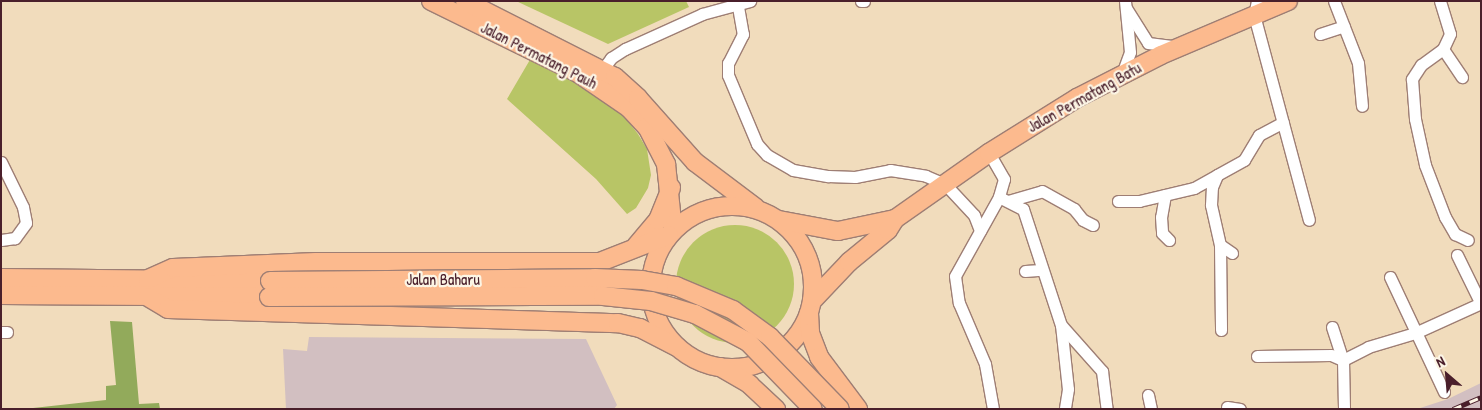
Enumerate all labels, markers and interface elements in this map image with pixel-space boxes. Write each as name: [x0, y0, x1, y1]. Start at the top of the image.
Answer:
street label: Jalan Permatang Pauh: [478, 17, 600, 93]
street label: Jalan Permatang Batu: [1024, 58, 1144, 136]
street label: Jalan Baharu: [406, 269, 480, 289]
north arrow: [1422, 350, 1472, 400]
text: N: [1432, 351, 1448, 371]

